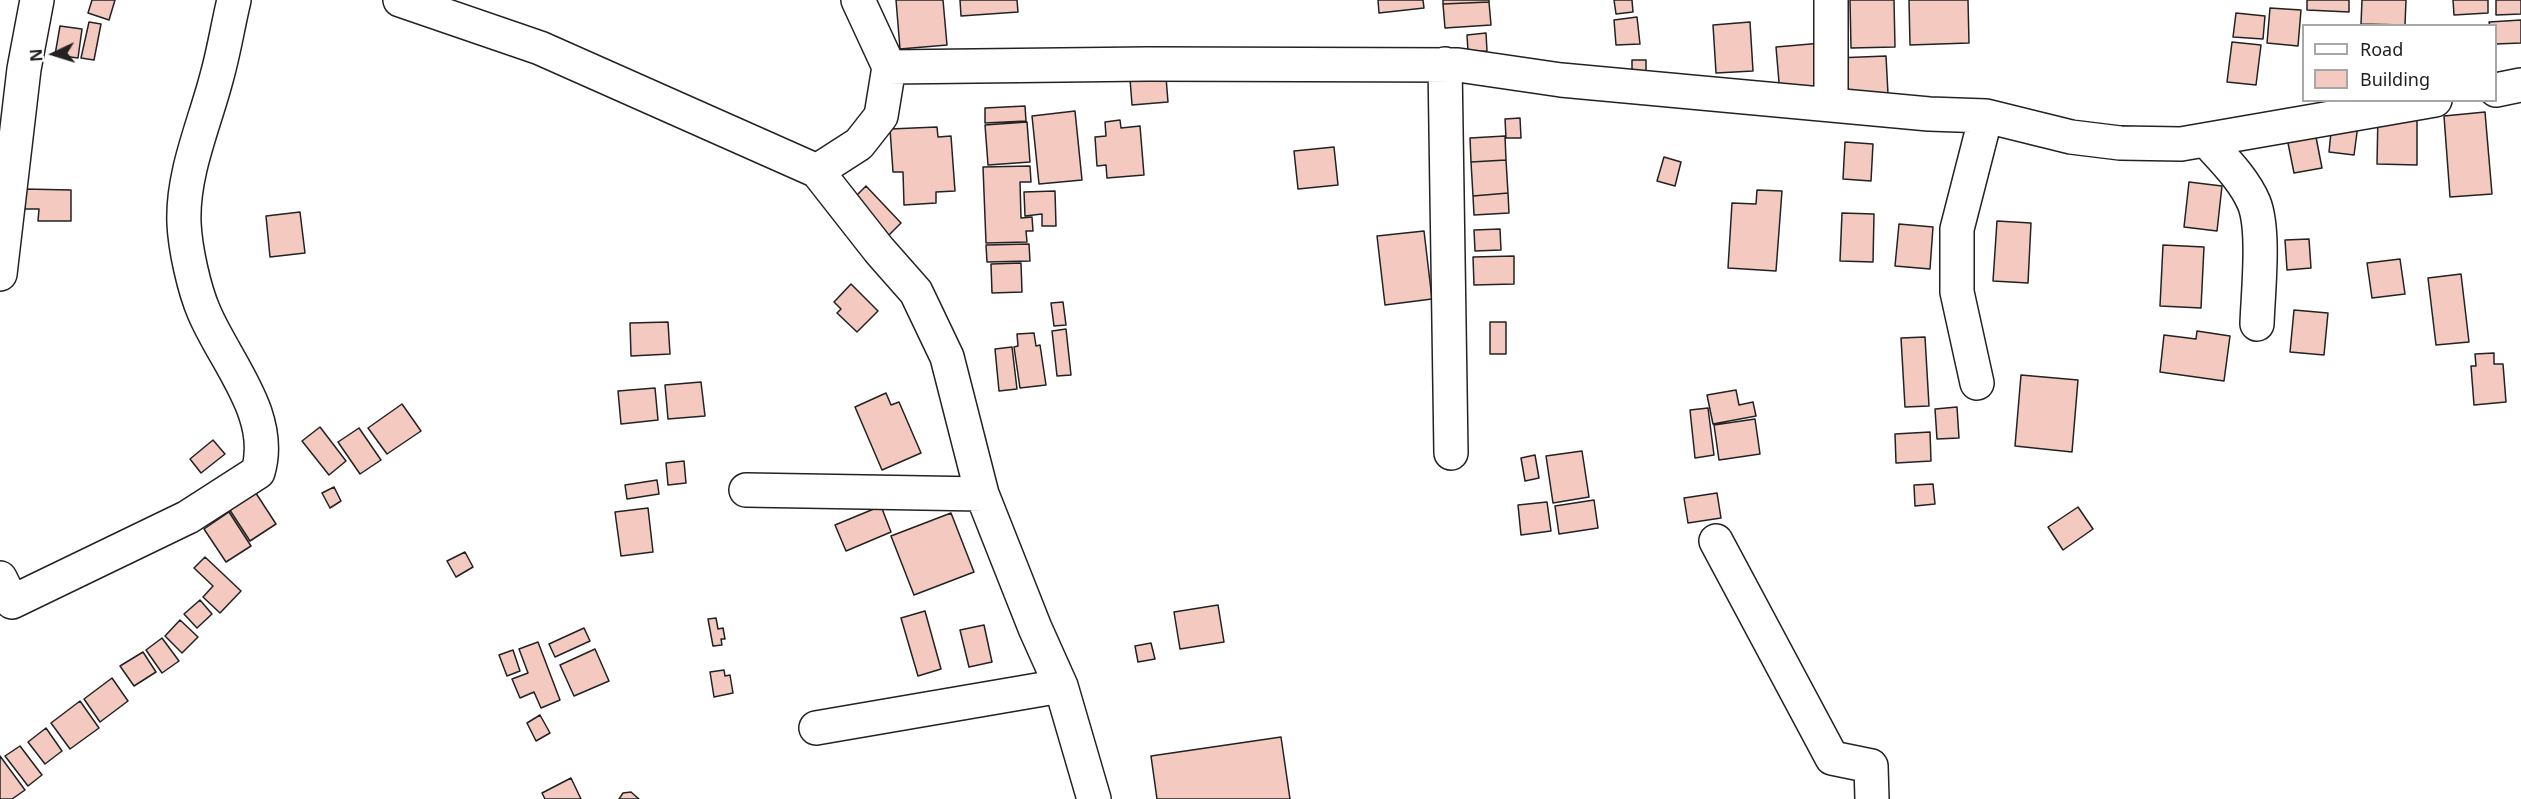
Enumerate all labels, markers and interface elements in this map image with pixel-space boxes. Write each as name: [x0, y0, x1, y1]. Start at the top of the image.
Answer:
north arrow: [24, 24, 84, 84]
legend: [2302, 24, 2497, 102]
text: Road: [2360, 37, 2403, 61]
text: N: [25, 48, 47, 63]
text: Building: [2360, 67, 2430, 91]

